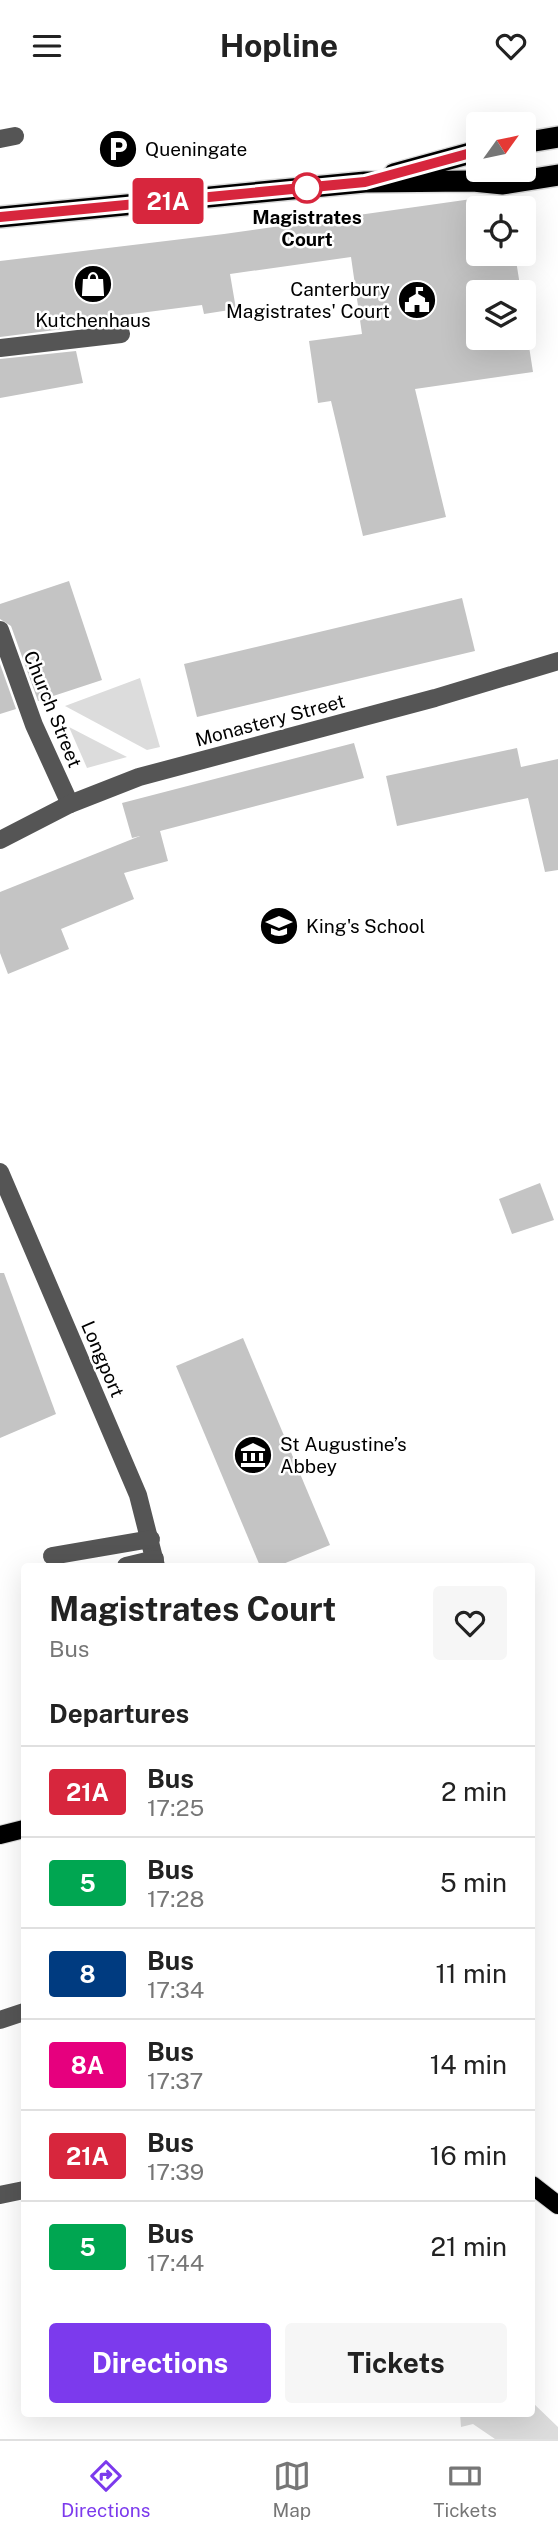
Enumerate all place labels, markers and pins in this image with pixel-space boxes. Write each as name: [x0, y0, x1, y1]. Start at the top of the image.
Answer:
parking icon: Queningate: [97, 128, 139, 170]
place label: Queningate: [145, 138, 247, 160]
marker: Magistrates Court: [292, 173, 322, 203]
place label: Magistrates Court: [252, 206, 362, 250]
shop icon: Kutchenhaus: [72, 263, 114, 305]
place label: Canterbury Magistrates' Court: [226, 278, 390, 322]
public building icon: Canterbury Magistrates' Court: [396, 279, 438, 321]
place label: Kutchenhaus: [35, 309, 151, 331]
school or university icon: King's School: [258, 905, 300, 947]
place label: King's School: [306, 915, 425, 937]
place label: St Augustine’s Abbey: [280, 1433, 407, 1477]
museum icon: St Augustine’s Abbey: [232, 1434, 274, 1476]

